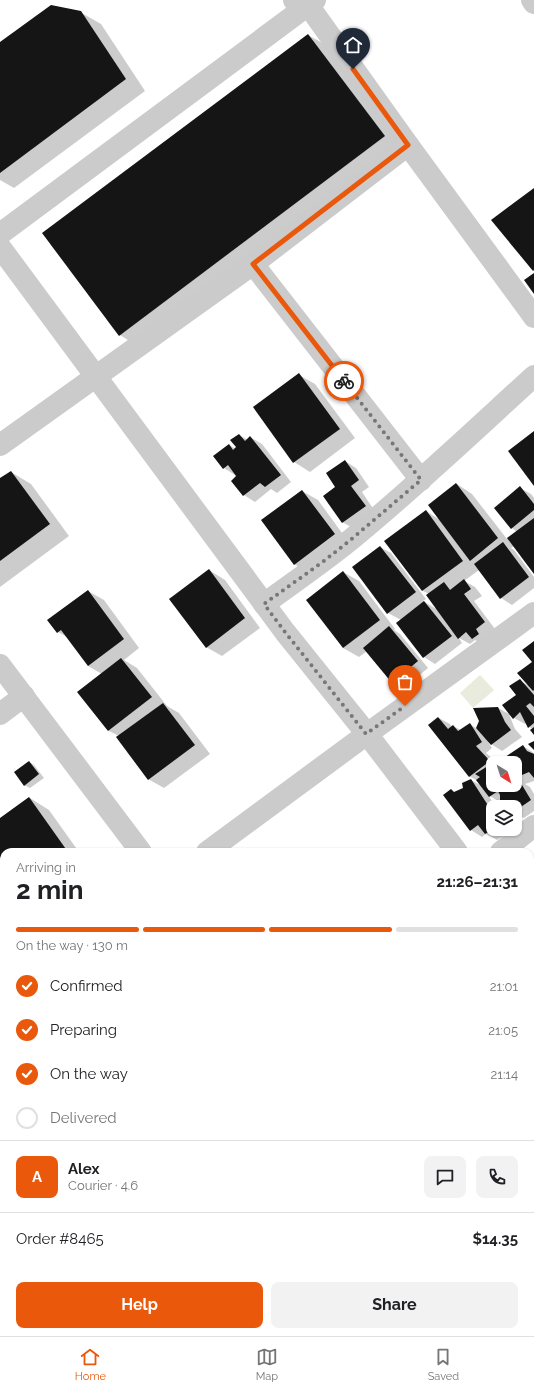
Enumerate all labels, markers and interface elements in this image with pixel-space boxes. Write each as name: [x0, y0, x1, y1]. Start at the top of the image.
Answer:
pin: [336, 28, 370, 69]
icon: home: [342, 34, 364, 56]
courier: [324, 361, 364, 401]
icon: bike: [333, 370, 355, 392]
pin: [388, 665, 422, 706]
icon: bag: [394, 671, 416, 693]
north arrow: [486, 756, 522, 792]
map controls: [486, 756, 522, 836]
button: layers: [486, 800, 522, 836]
text: Arriving in: [16, 860, 76, 875]
text: 21:26–21:31: [436, 873, 518, 891]
text: 2 min: [16, 875, 83, 905]
text: On the way · 130 m: [16, 938, 128, 953]
icon: check: [16, 975, 38, 997]
text: Confirmed: [50, 977, 123, 995]
text: 21:01: [490, 979, 518, 994]
icon: check: [16, 1019, 38, 1041]
text: Preparing: [50, 1021, 117, 1039]
text: 21:05: [488, 1023, 518, 1038]
icon: check: [16, 1063, 38, 1085]
text: On the way: [50, 1065, 128, 1083]
text: 21:14: [491, 1067, 518, 1082]
text: Delivered: [50, 1109, 117, 1127]
button: chat: [424, 1156, 466, 1198]
button: phone: [476, 1156, 518, 1198]
text: Alex: [68, 1160, 99, 1178]
text: A: [32, 1168, 42, 1186]
text: Courier · 4.6: [68, 1178, 138, 1193]
text: Order #8465: [16, 1230, 104, 1248]
text: $14.35: [472, 1230, 518, 1248]
button: Help: [16, 1282, 263, 1328]
button: Share: [271, 1282, 518, 1328]
tab: Home: [75, 1346, 106, 1383]
tab: Map: [256, 1346, 278, 1383]
tab: Saved: [428, 1346, 459, 1383]

